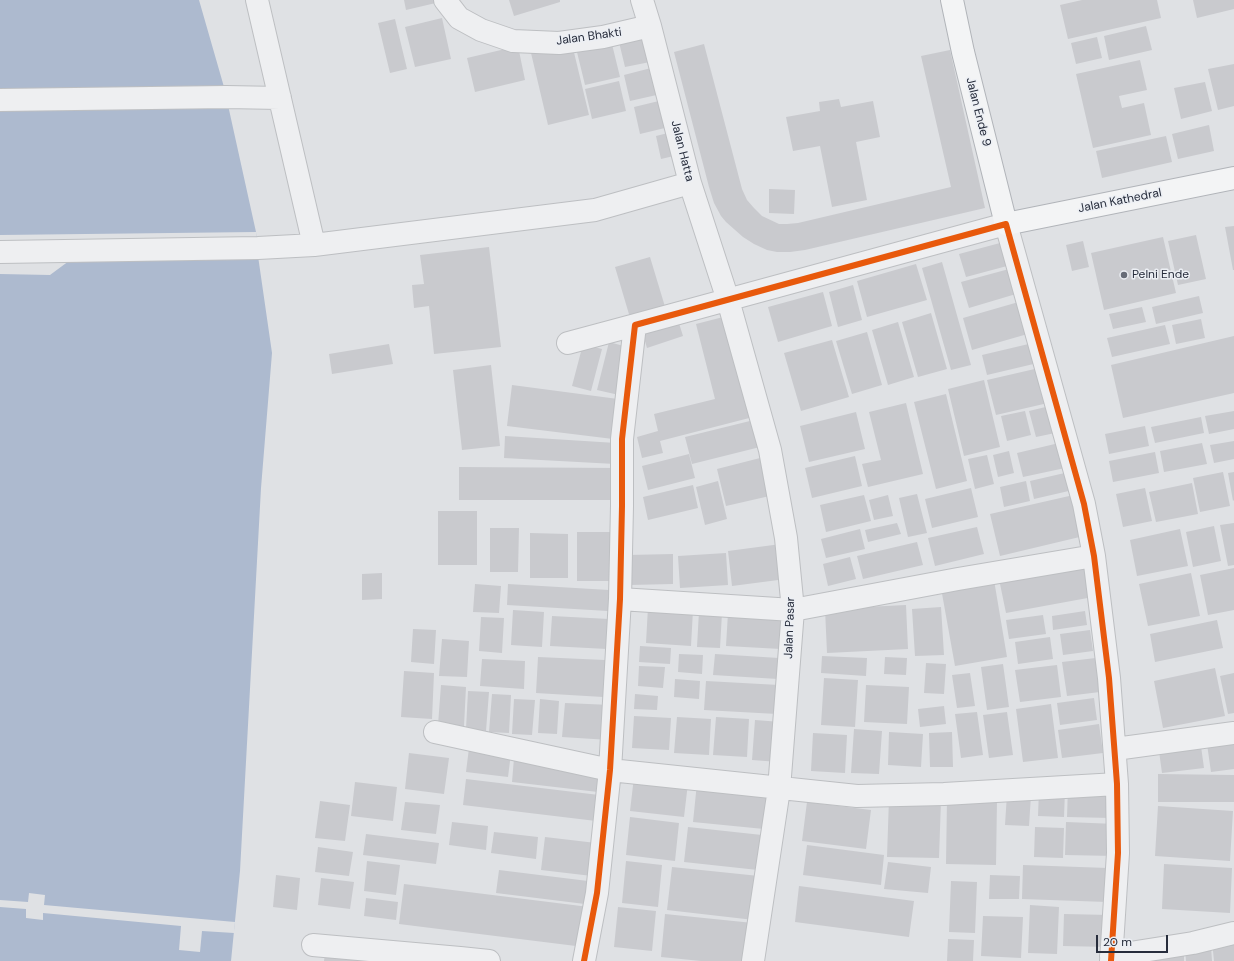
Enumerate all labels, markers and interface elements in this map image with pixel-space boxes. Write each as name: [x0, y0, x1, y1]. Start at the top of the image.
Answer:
street label: Jalan Bhakti: [555, 25, 623, 49]
street label: Jalan Ende 9: [962, 76, 994, 148]
street label: Jalan Hatta: [667, 119, 697, 183]
street label: Jalan Kathedral: [1077, 186, 1163, 216]
place label: Pelni Ende: [1132, 268, 1189, 282]
marker: Pelni Ende: [1119, 270, 1129, 280]
street label: Jalan Pasar: [782, 597, 798, 659]
scale bar: [1098, 927, 1170, 953]
text: 20 m: [1103, 934, 1132, 950]

